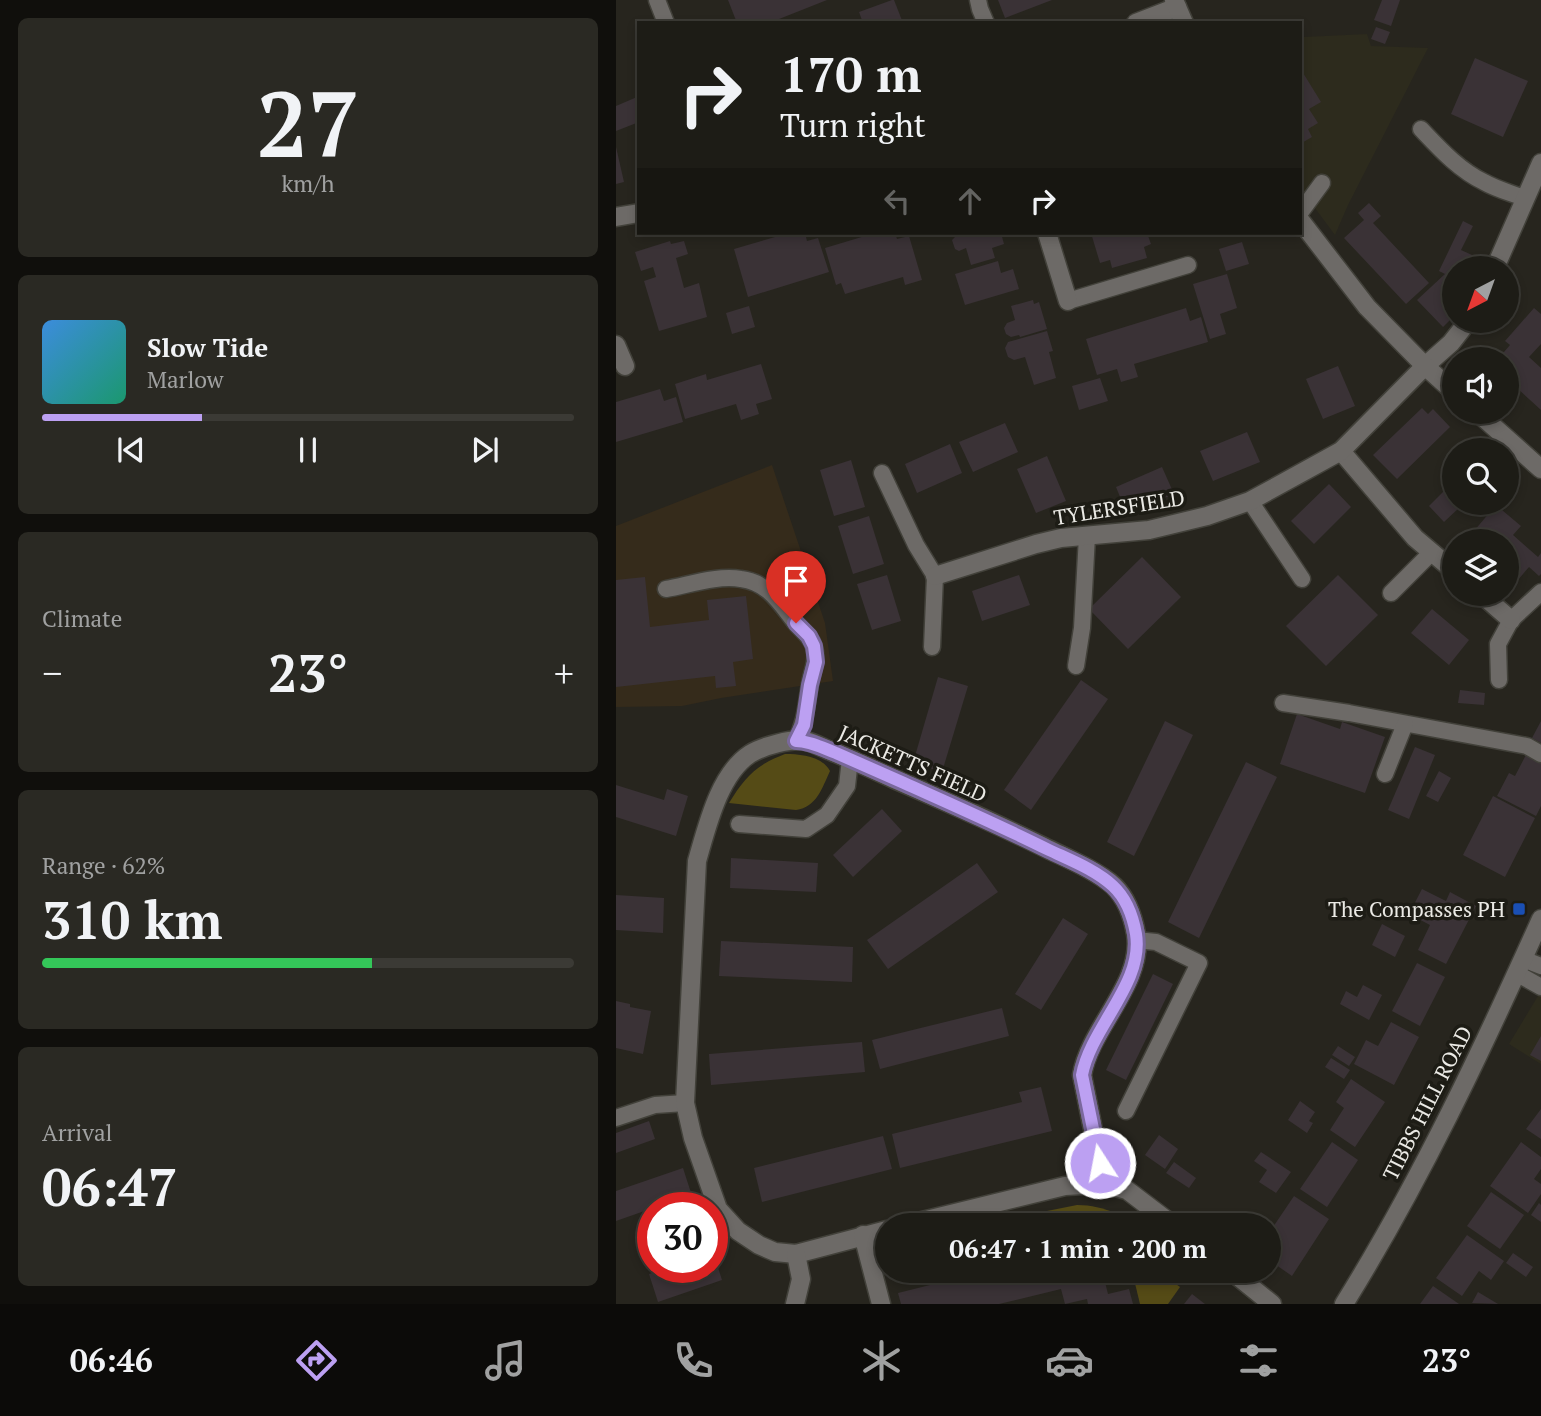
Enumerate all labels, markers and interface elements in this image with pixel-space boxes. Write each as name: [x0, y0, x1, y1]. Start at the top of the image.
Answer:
text: 170 m: [780, 41, 922, 106]
icon: right: [665, 49, 756, 140]
text: 27: [257, 62, 359, 183]
text: Turn right: [780, 104, 926, 146]
text: km/h: [281, 168, 335, 199]
icon: left: [878, 182, 916, 220]
icon: ahead: [951, 182, 989, 220]
icon: right: [1024, 182, 1062, 220]
north arrow: [1442, 256, 1519, 332]
map controls: [1442, 256, 1519, 606]
text: Slow Tide: [147, 330, 268, 364]
button: sound: [1442, 347, 1519, 424]
text: Marlow: [147, 364, 224, 395]
icon: previous: [112, 431, 150, 469]
icon: pause: [289, 431, 327, 469]
icon: next: [466, 431, 504, 469]
button: search: [1442, 438, 1519, 515]
street label: TYLERSFIELD: [1051, 483, 1187, 531]
button: layers: [1442, 529, 1519, 606]
pin: [766, 551, 826, 623]
icon: arrive: [777, 562, 815, 600]
text: Climate: [42, 603, 122, 634]
text: 23°: [268, 638, 348, 707]
text: −: [42, 648, 62, 698]
text: +: [554, 648, 574, 698]
street label: JACKETTS FIELD: [834, 718, 992, 808]
text: Range · 62%: [42, 850, 165, 881]
text: 310 km: [42, 885, 223, 954]
place label: The Compasses PH: [1328, 895, 1505, 923]
marker: The Compasses PH: [1511, 901, 1527, 917]
street label: TIBBS HILL ROAD: [1376, 1021, 1478, 1185]
text: Arrival: [42, 1117, 113, 1148]
position arrow: [1063, 1126, 1137, 1200]
text: 06:47: [42, 1152, 177, 1221]
speed limit sign: 30: [637, 1192, 728, 1283]
text: 06:47 · 1 min · 200 m: [949, 1231, 1207, 1265]
icon: directions: [292, 1336, 341, 1385]
icon: music: [481, 1336, 530, 1385]
icon: phone: [669, 1336, 718, 1385]
icon: climate: [857, 1336, 906, 1385]
icon: car: [1045, 1336, 1094, 1385]
icon: filters: [1234, 1336, 1283, 1385]
text: 06:46: [70, 1339, 153, 1381]
text: 23°: [1422, 1339, 1471, 1381]

